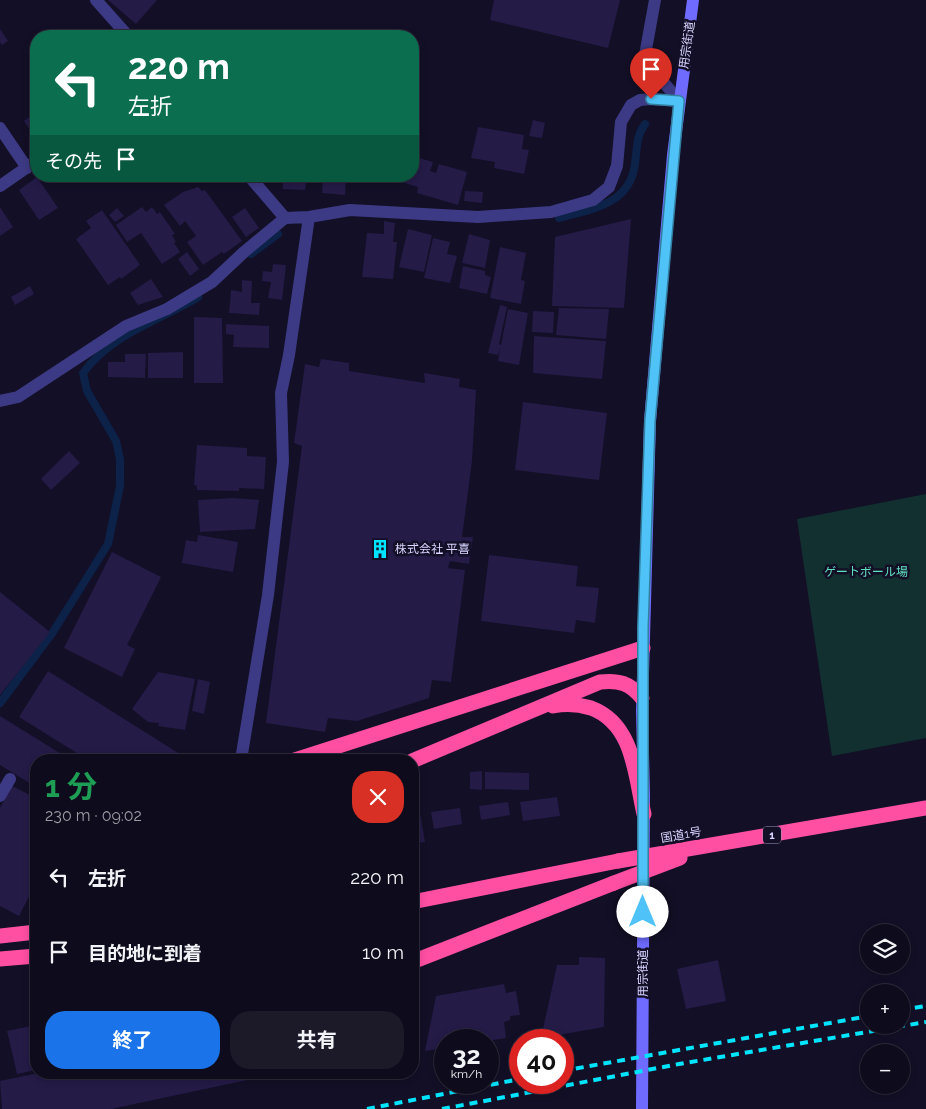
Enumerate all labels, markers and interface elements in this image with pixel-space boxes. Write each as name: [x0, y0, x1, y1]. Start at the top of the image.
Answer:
street label: 用宗街道: [677, 20, 697, 70]
text: 220 m: [128, 46, 230, 87]
pin: [630, 48, 672, 99]
icon: left: [45, 50, 110, 115]
icon: arrive: [637, 55, 665, 83]
text: 左折: [128, 93, 172, 119]
icon: arrive: [112, 145, 140, 173]
text: その先: [45, 150, 102, 172]
building icon: 株式会社 平喜: [369, 538, 391, 560]
place label: 株式会社 平喜: [395, 542, 470, 556]
park label: ゲートボール場: [824, 565, 908, 579]
text: 1 分: [45, 769, 97, 804]
button: close: [352, 771, 404, 823]
text: 230 m · 09:02: [45, 806, 142, 825]
street label: 国道1号: [660, 825, 702, 845]
road number: 1: [763, 826, 781, 844]
icon: left: [45, 863, 73, 891]
text: 220 m: [350, 866, 404, 888]
text: 左折: [88, 867, 126, 889]
position arrow: [616, 885, 668, 937]
map controls: [860, 924, 910, 1094]
button: layers: [860, 924, 910, 974]
icon: arrive: [45, 938, 73, 966]
text: 10 m: [362, 941, 404, 963]
text: 目的地に到着: [88, 942, 202, 964]
street label: 用宗街道: [636, 949, 650, 997]
button: +: [860, 984, 910, 1034]
button: 終了: [45, 1011, 220, 1069]
button: 共有: [230, 1011, 404, 1069]
speed limit sign: 40: [509, 1029, 574, 1094]
text: 32: [452, 1040, 481, 1070]
button: −: [860, 1044, 910, 1094]
text: km/h: [451, 1067, 482, 1081]

